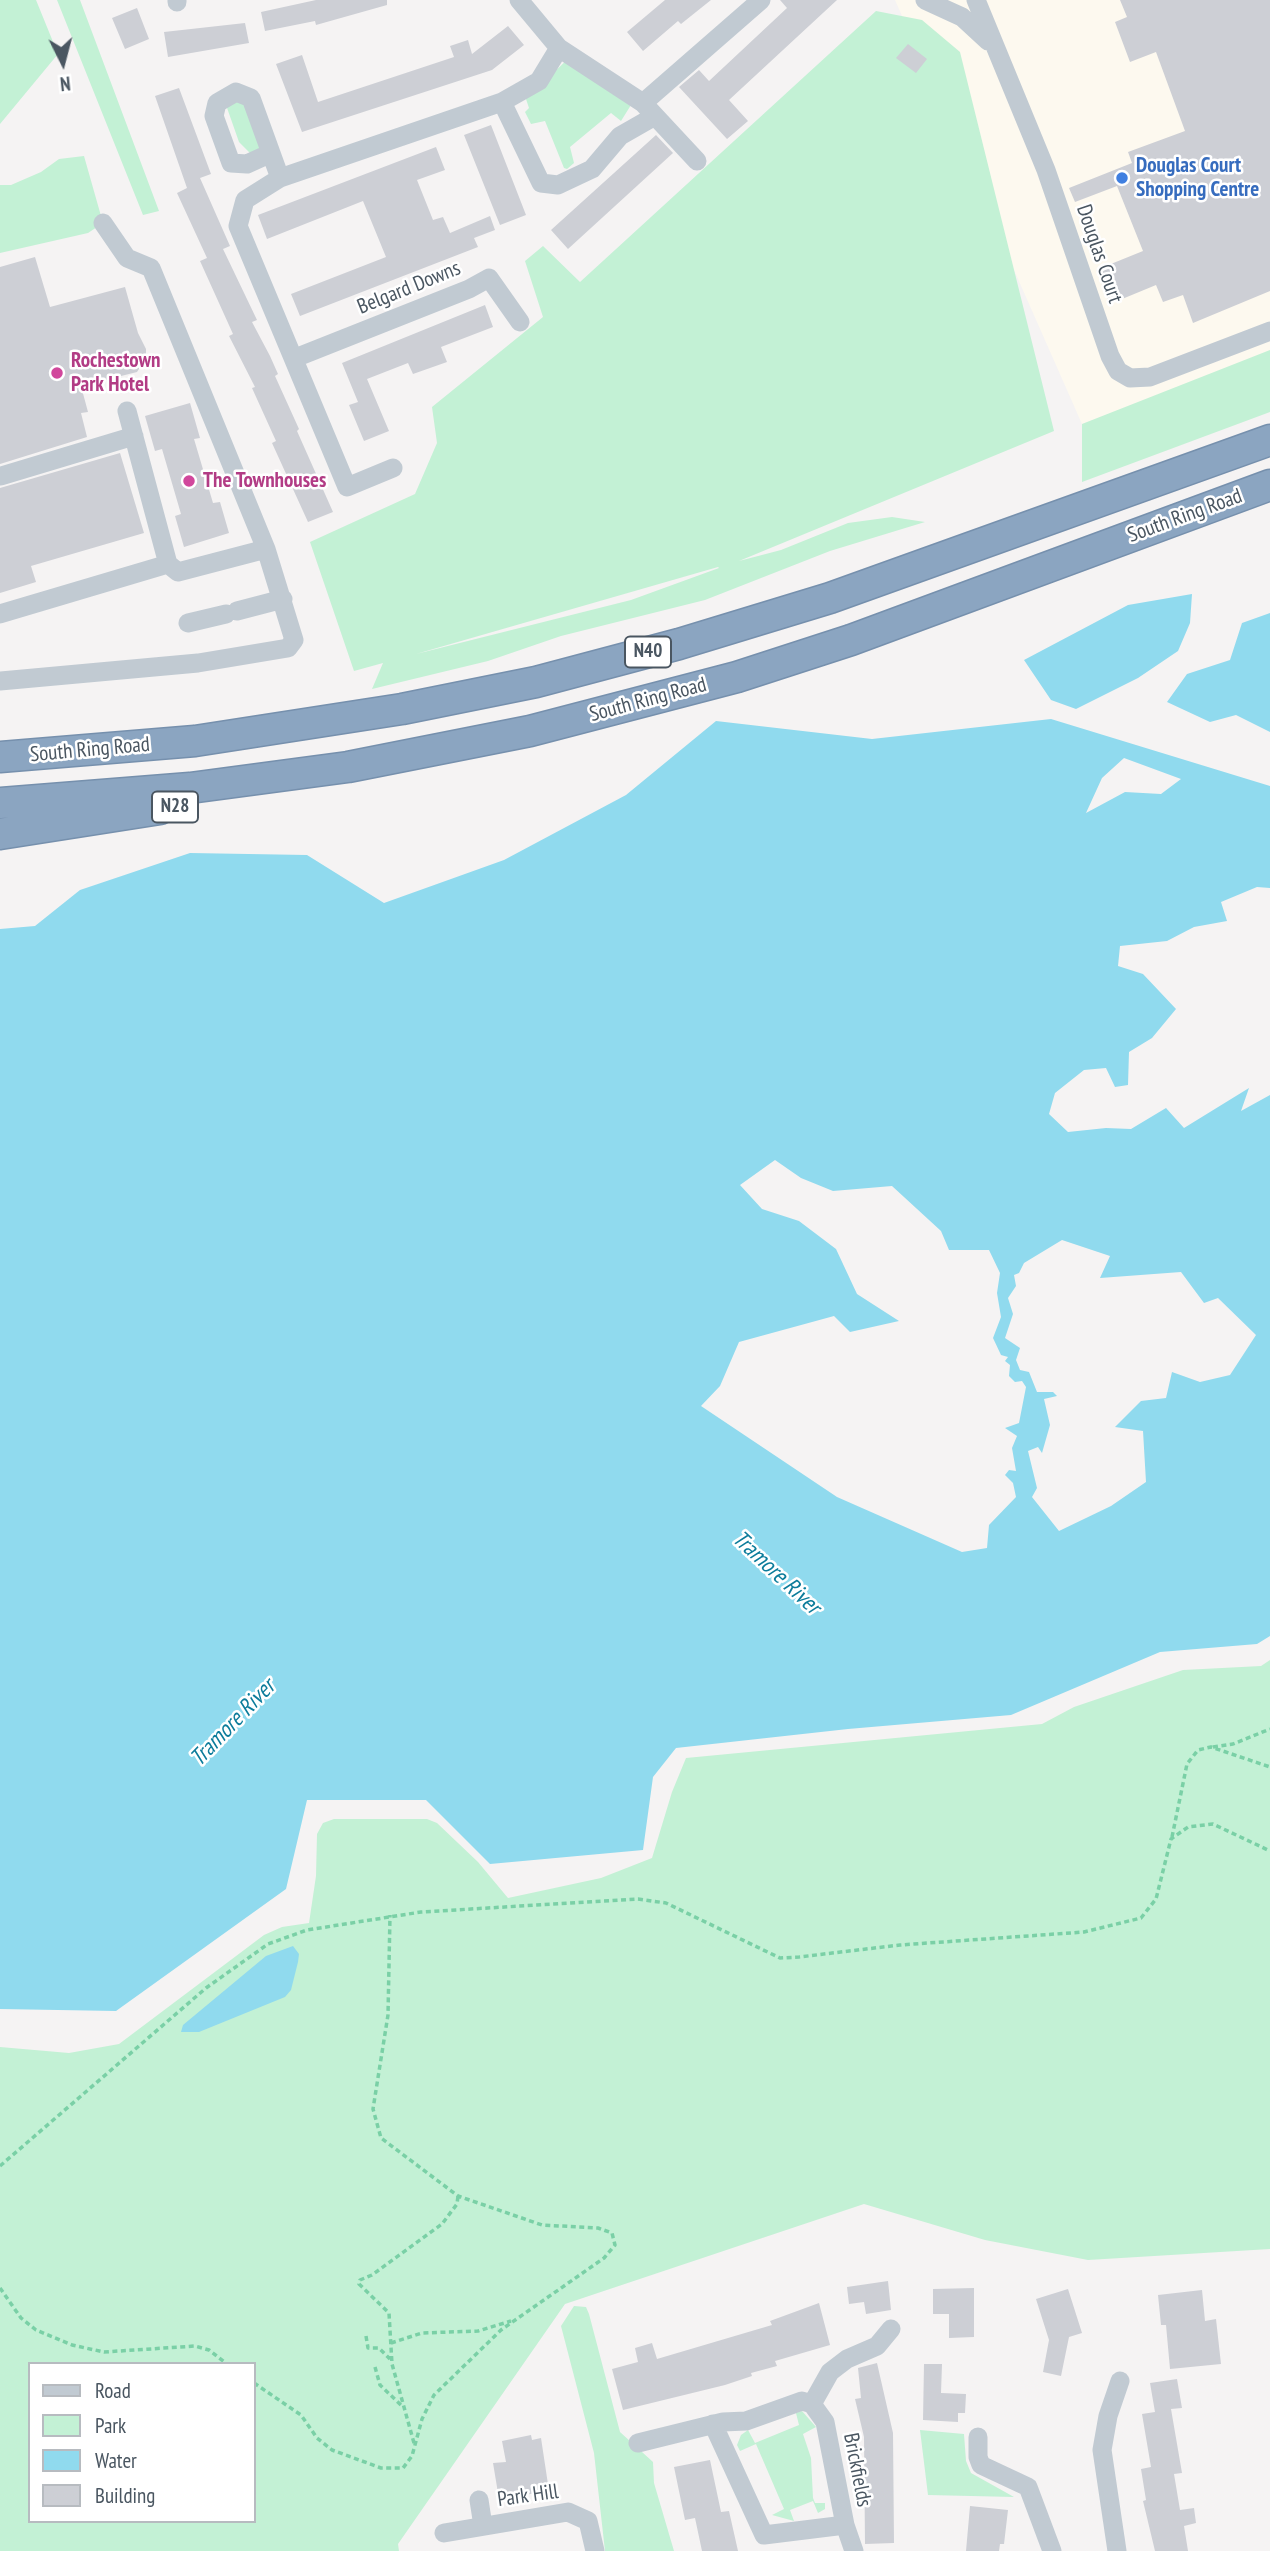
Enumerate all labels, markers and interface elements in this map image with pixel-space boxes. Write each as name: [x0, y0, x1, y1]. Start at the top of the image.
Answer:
north arrow: [28, 28, 98, 98]
text: N: [59, 71, 72, 96]
place label: Douglas Court Shopping Centre: [1136, 153, 1259, 203]
marker: Douglas Court Shopping Centre: [1114, 170, 1130, 186]
street label: Douglas Court: [1070, 201, 1128, 307]
street label: Belgard Downs: [354, 256, 464, 320]
place label: Rochestown Park Hotel: [71, 348, 160, 398]
marker: Rochestown Park Hotel: [49, 365, 65, 381]
place label: The Townhouses: [203, 468, 326, 494]
marker: The Townhouses: [181, 473, 197, 489]
street label: South Ring Road: [1124, 484, 1246, 548]
road number: N40: [625, 636, 671, 667]
street label: South Ring Road: [587, 672, 709, 728]
street label: South Ring Road: [29, 732, 151, 768]
road number: N28: [152, 792, 198, 822]
water label: Tramore River: [726, 1525, 826, 1621]
water label: Tramore River: [185, 1674, 281, 1772]
legend: [28, 2362, 256, 2523]
text: Road: [95, 2377, 131, 2404]
text: Park: [95, 2412, 126, 2439]
street label: Brickfields: [837, 2431, 877, 2509]
text: Water: [95, 2447, 137, 2474]
street label: Park Hill: [496, 2479, 560, 2513]
text: Building: [95, 2482, 155, 2509]

